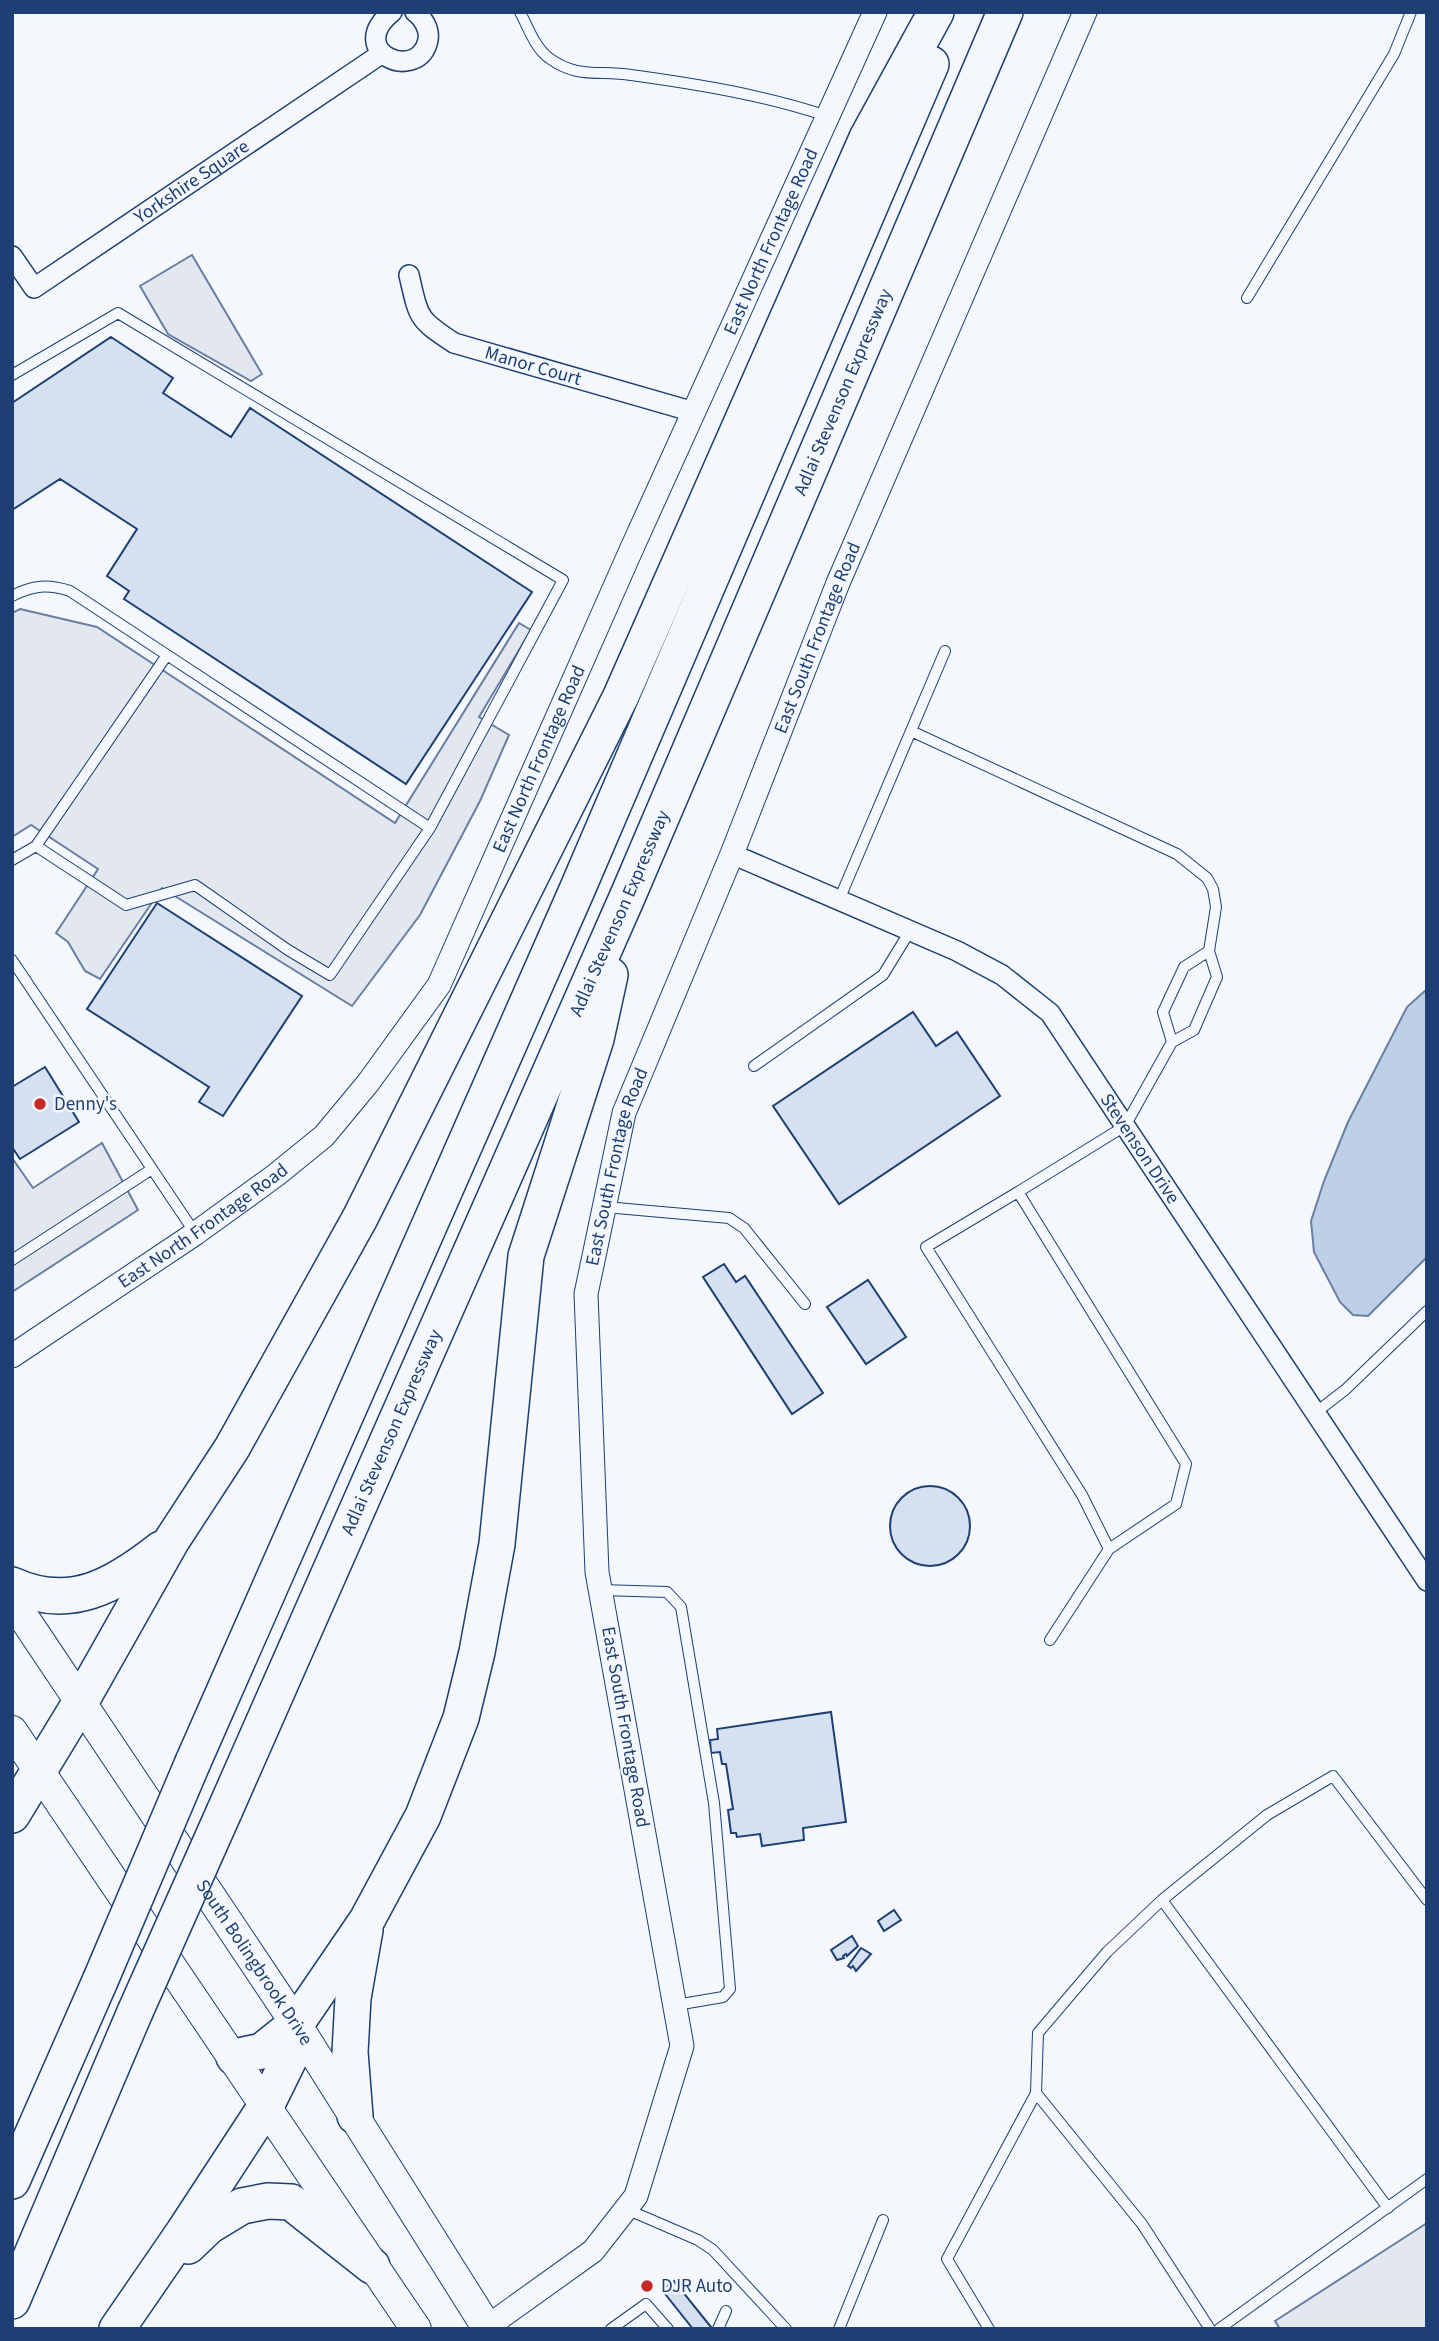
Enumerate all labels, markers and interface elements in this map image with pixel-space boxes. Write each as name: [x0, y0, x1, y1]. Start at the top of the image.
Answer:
street label: Yorkshire Square: [128, 133, 255, 231]
street label: East North Frontage Road: [717, 144, 825, 339]
street label: Adlai Stevenson Expressway: [787, 284, 899, 500]
street label: Manor Court: [482, 339, 585, 393]
street label: East South Frontage Road: [767, 538, 868, 737]
street label: East North Frontage Road: [486, 661, 592, 857]
street label: Adlai Stevenson Expressway: [563, 806, 676, 1021]
street label: East South Frontage Road: [579, 1063, 655, 1268]
street label: Stevenson Drive: [1093, 1088, 1187, 1209]
place label: Denny's: [54, 1091, 117, 1118]
marker: Denny's: [32, 1096, 48, 1112]
street label: East North Frontage Road: [112, 1157, 294, 1295]
street label: Adlai Stevenson Expressway: [334, 1325, 449, 1540]
street label: East South Frontage Road: [594, 1624, 656, 1830]
street label: South Bolingbrook Drive: [189, 1874, 320, 2051]
place label: DJR Auto: [661, 2273, 733, 2300]
marker: DJR Auto: [639, 2278, 655, 2294]

